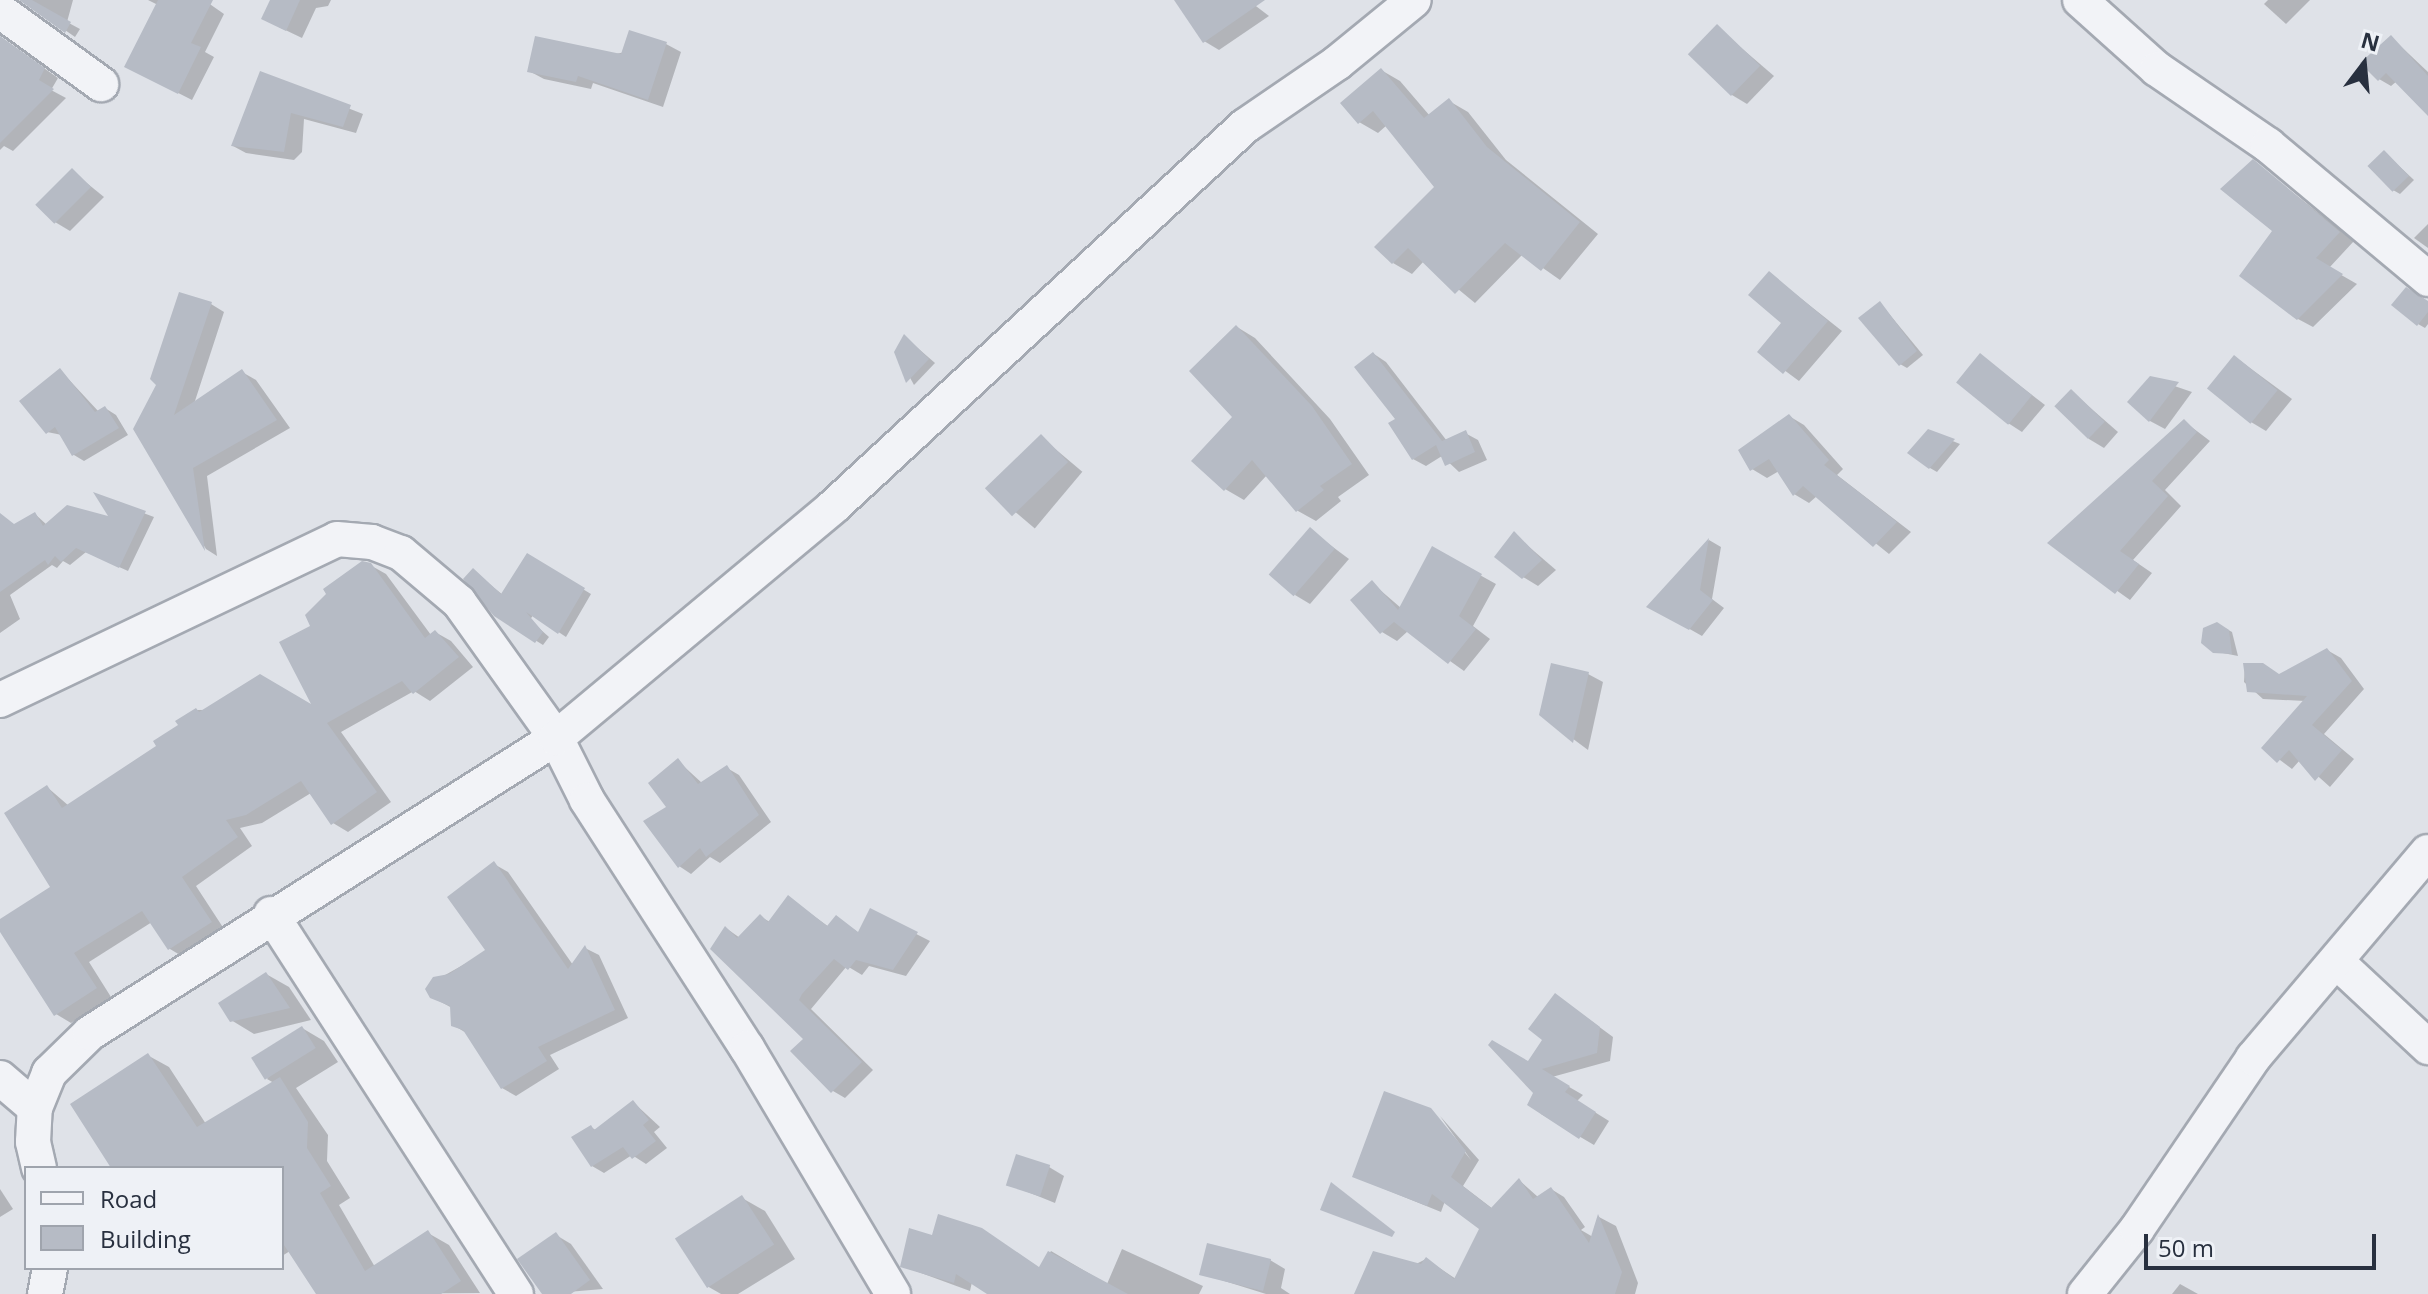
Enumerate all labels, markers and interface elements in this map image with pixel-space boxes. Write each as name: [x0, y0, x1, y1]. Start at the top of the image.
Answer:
north arrow: [2324, 24, 2404, 104]
text: N: [2358, 24, 2383, 58]
legend: [24, 1166, 284, 1270]
text: Road: [100, 1182, 157, 1215]
scale bar: [2148, 1218, 2380, 1268]
text: Building: [100, 1222, 191, 1255]
text: 50 m: [2158, 1231, 2214, 1264]

